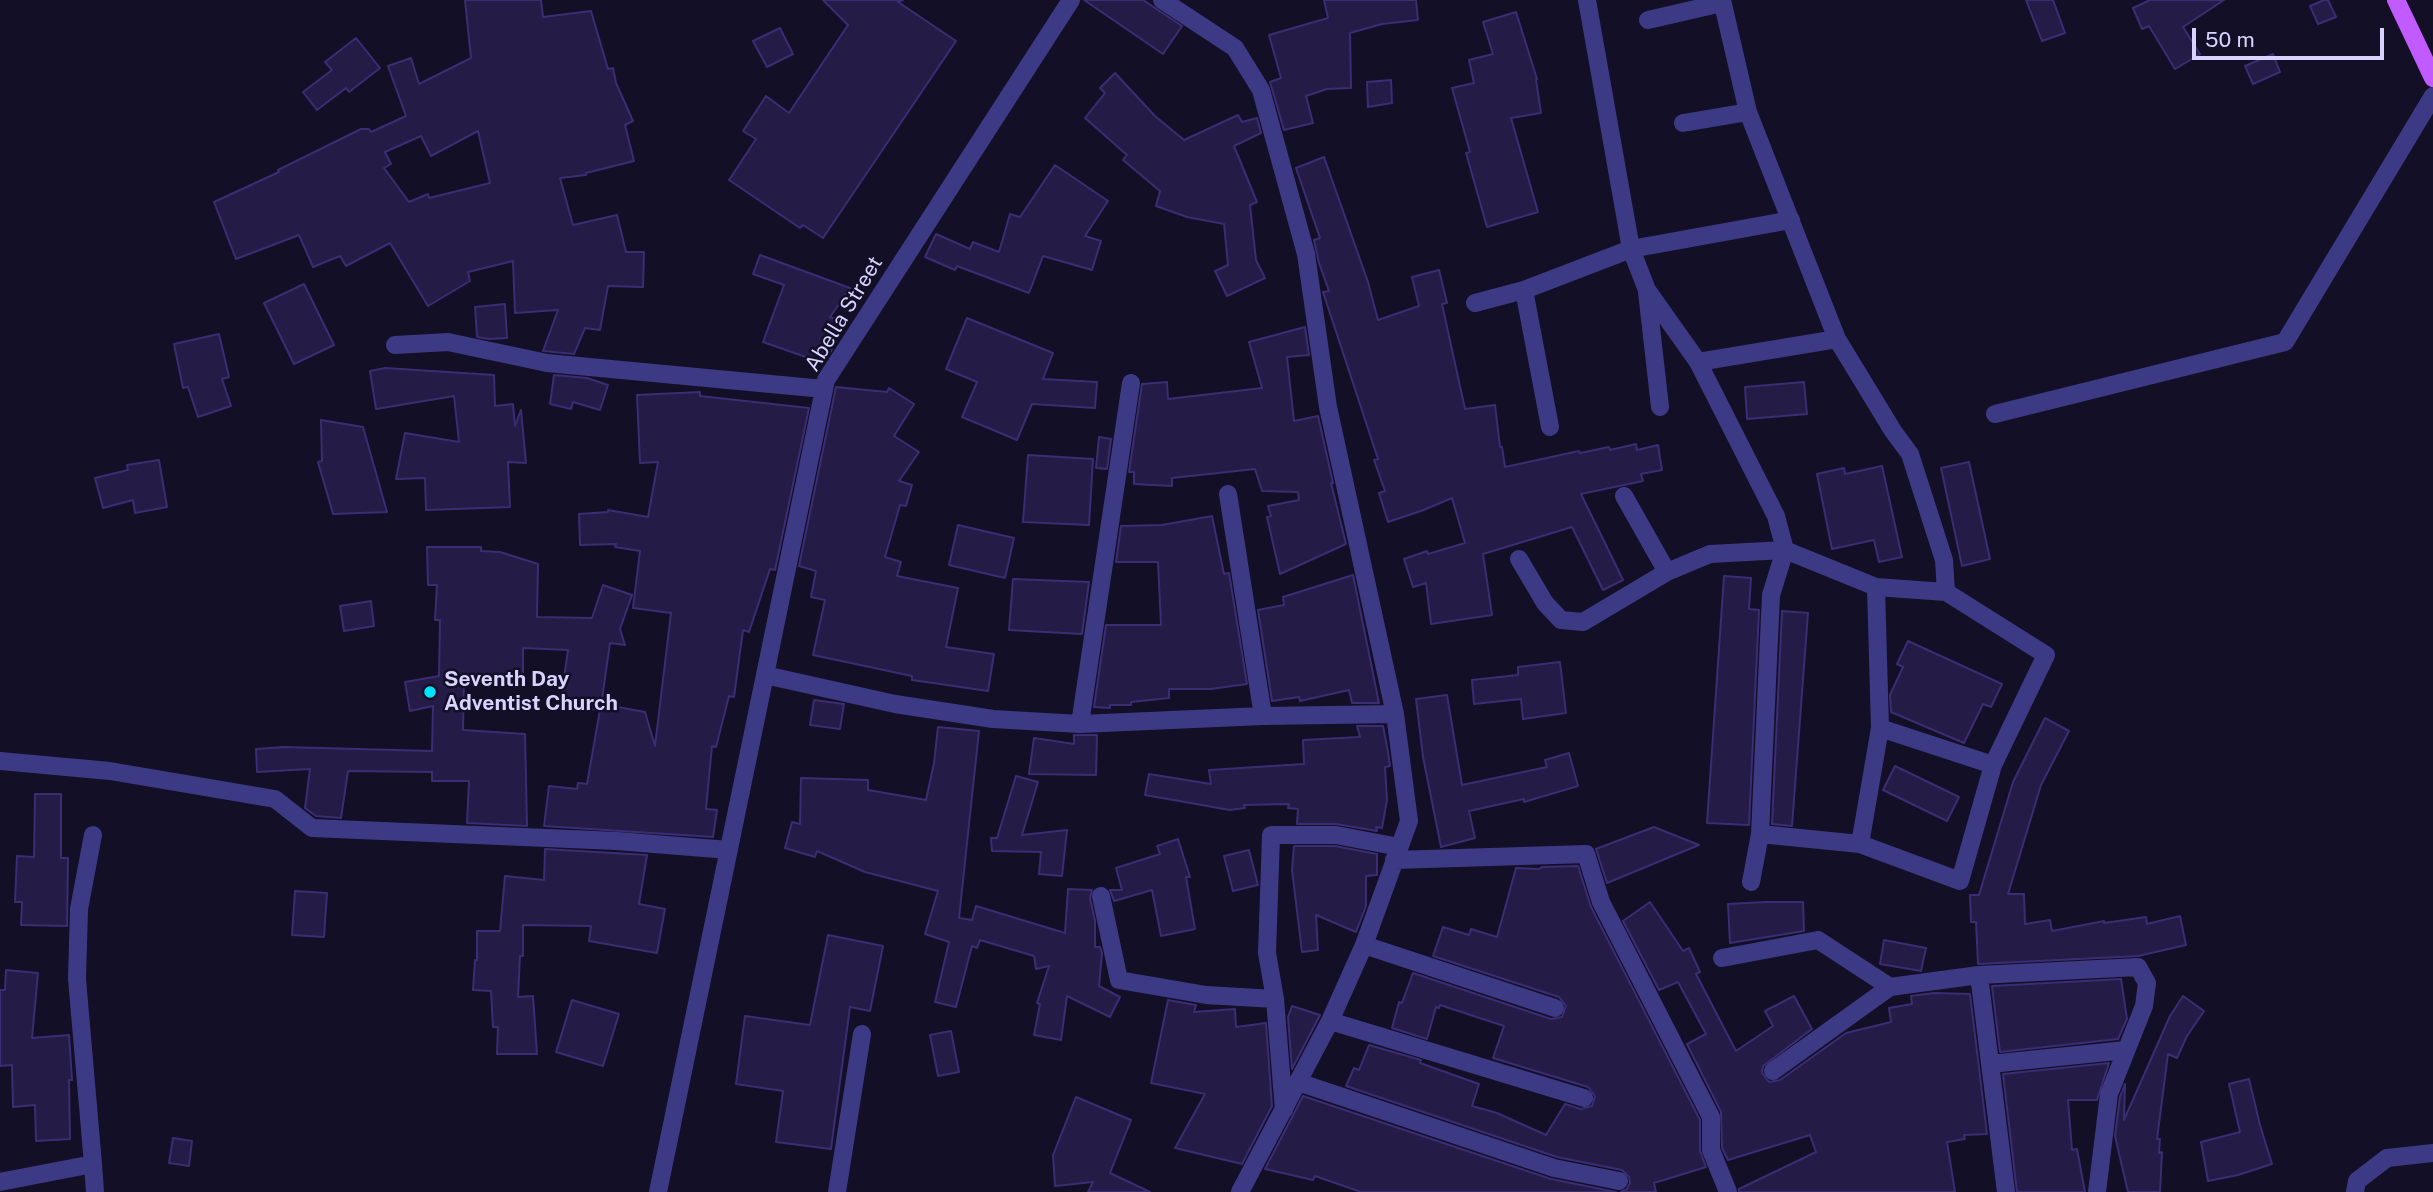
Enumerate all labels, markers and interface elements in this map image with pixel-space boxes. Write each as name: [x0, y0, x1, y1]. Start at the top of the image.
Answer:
scale bar: [2195, 14, 2388, 58]
text: 50 m: [2205, 27, 2255, 52]
street label: Abella Street: [800, 252, 888, 376]
place label: Seventh Day Adventist Church: [444, 667, 618, 717]
marker: Seventh Day Adventist Church: [422, 684, 438, 700]

